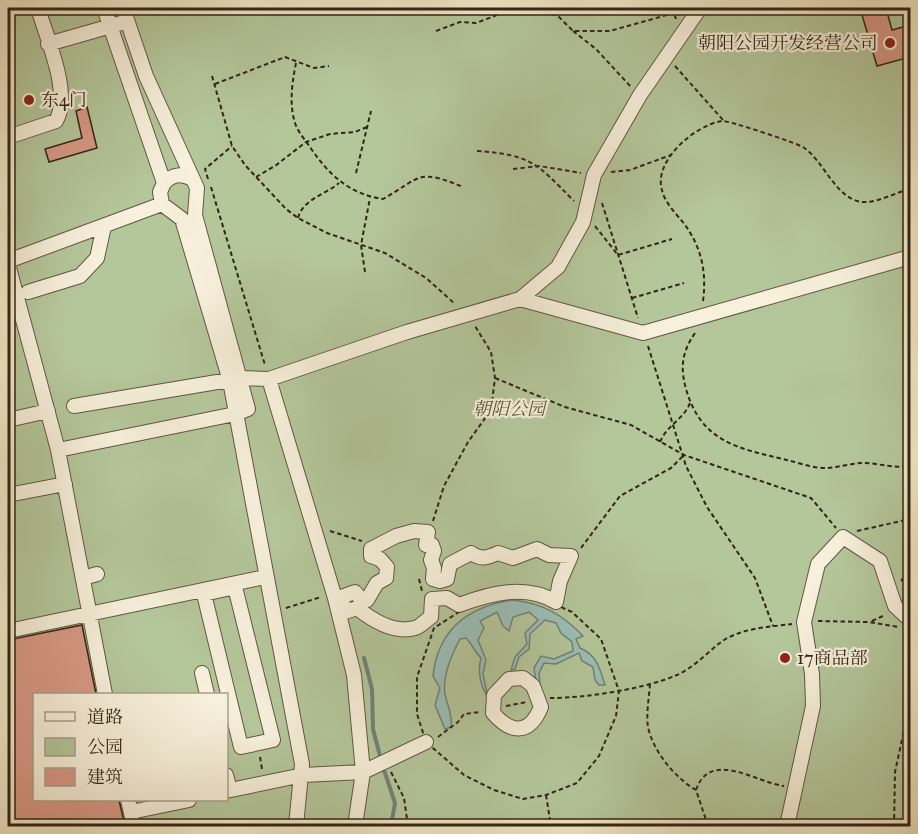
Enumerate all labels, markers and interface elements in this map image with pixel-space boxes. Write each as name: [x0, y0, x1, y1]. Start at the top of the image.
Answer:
place label: 朝阳公园开发经营公司: [698, 32, 878, 54]
marker: 朝阳公园开发经营公司: [883, 36, 897, 50]
place label: 东4门: [41, 89, 87, 111]
marker: 东4门: [22, 93, 36, 107]
park label: 朝阳公园: [473, 398, 548, 420]
place label: 17商品部: [797, 647, 868, 669]
marker: 17商品部: [778, 651, 792, 665]
legend: [33, 693, 228, 801]
text: 道路: [87, 706, 123, 728]
text: 公园: [87, 736, 123, 758]
text: 建筑: [87, 766, 123, 788]

